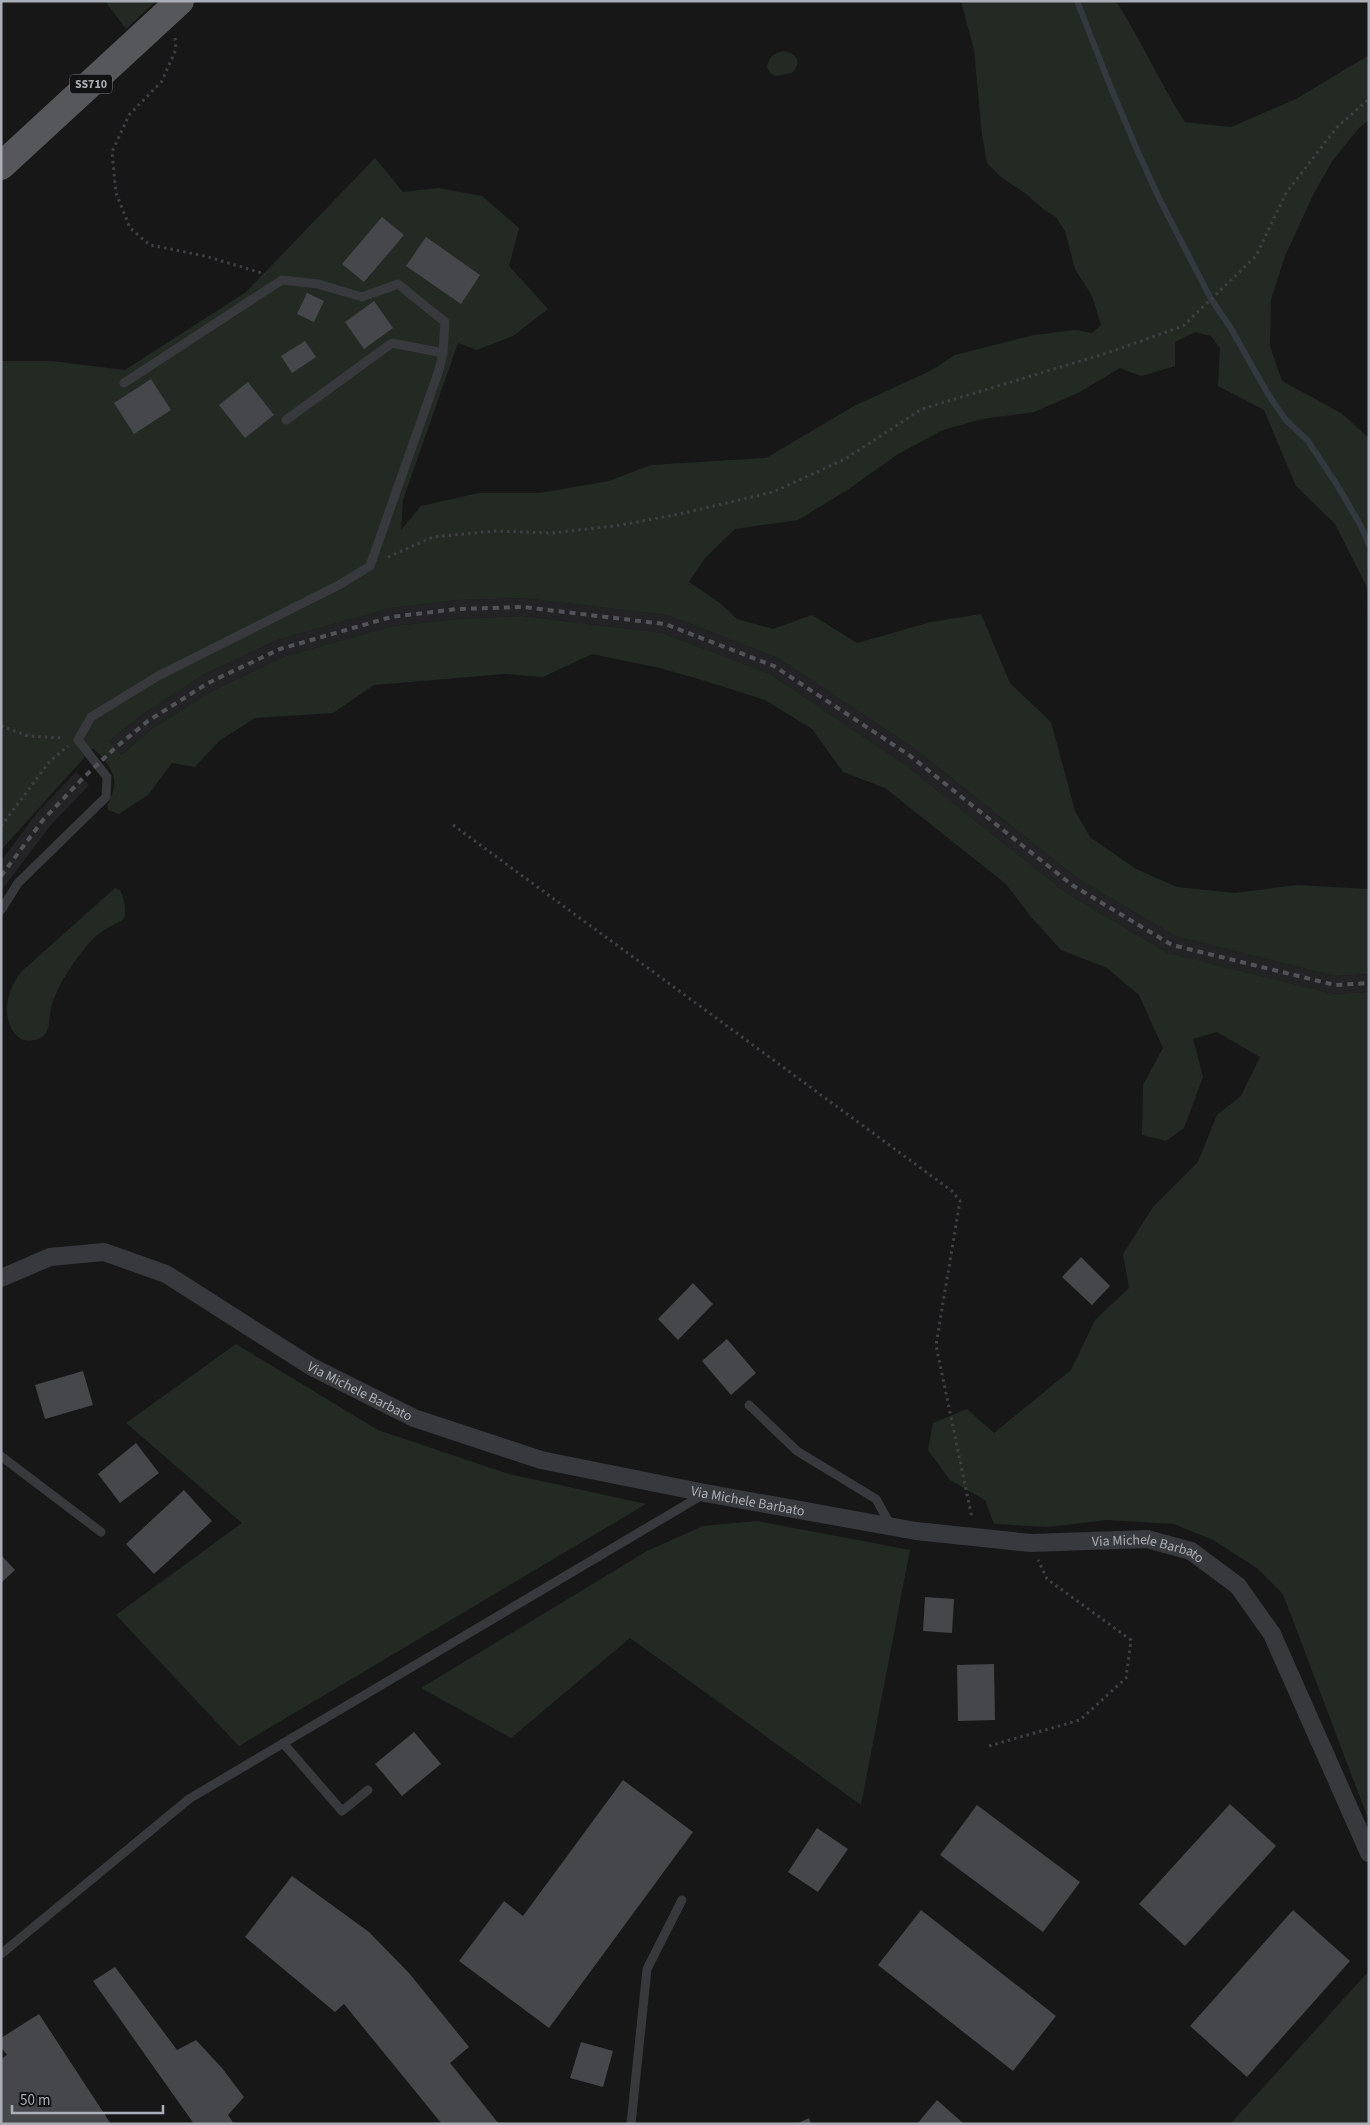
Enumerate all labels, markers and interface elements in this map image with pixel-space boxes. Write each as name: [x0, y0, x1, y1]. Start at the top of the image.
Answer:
road number: SS710: [70, 74, 112, 94]
street label: Via Michele Barbato: [303, 1357, 415, 1427]
street label: Via Michele Barbato: [689, 1481, 806, 1522]
street label: Via Michele Barbato: [1091, 1530, 1208, 1568]
scale bar: [12, 2082, 164, 2114]
text: 50 m: [20, 2090, 50, 2111]

